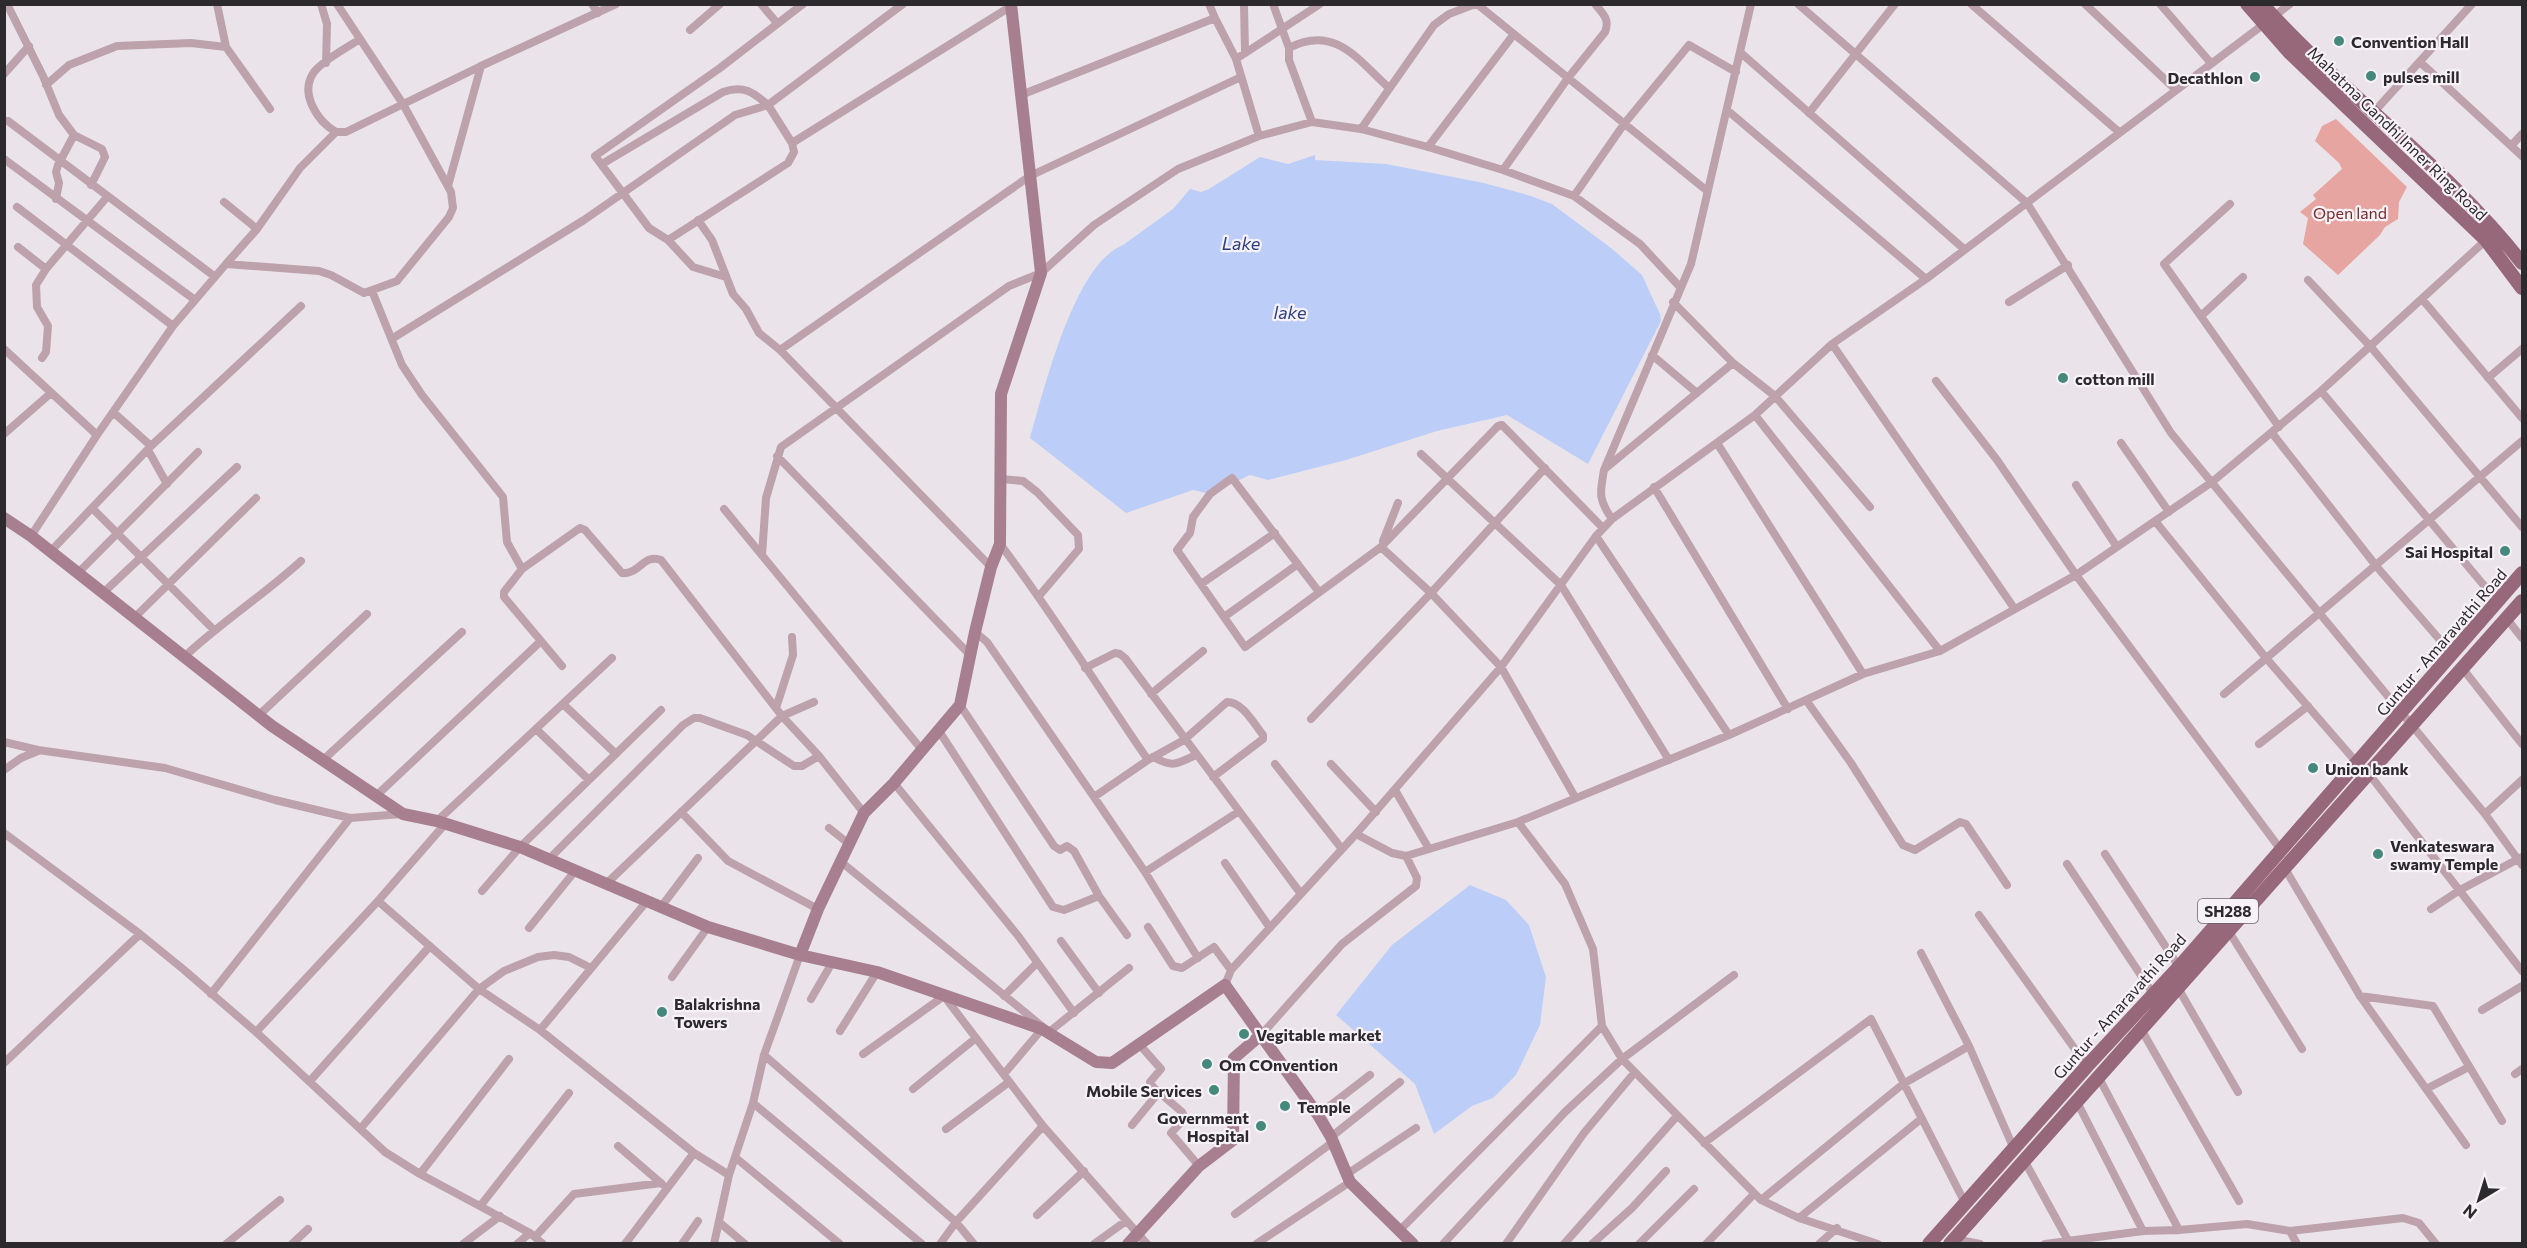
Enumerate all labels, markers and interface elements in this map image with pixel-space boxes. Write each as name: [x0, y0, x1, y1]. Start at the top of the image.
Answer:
place label: Convention Hall: [2351, 32, 2469, 51]
marker: Convention Hall: [2332, 34, 2346, 48]
street label: Mahatma Gandhi Inner Ring Road: [2304, 42, 2492, 224]
place label: pulses mill: [2383, 67, 2460, 86]
place label: Decathlon: [2167, 68, 2243, 87]
marker: pulses mill: [2364, 69, 2378, 83]
marker: Decathlon: [2248, 70, 2262, 84]
park label: Open land: [2313, 203, 2387, 222]
water label: Lake: [1222, 232, 1261, 254]
water label: lake: [1274, 301, 1307, 323]
place label: cotton mill: [2075, 369, 2155, 388]
marker: cotton mill: [2056, 371, 2070, 385]
place label: Sai Hospital: [2405, 542, 2493, 561]
marker: Sai Hospital: [2498, 544, 2512, 558]
street label: Guntur - Amaravathi Road: [2372, 564, 2510, 720]
place label: Union bank: [2325, 759, 2409, 778]
marker: Union bank: [2306, 761, 2320, 775]
place label: Venkateswara swamy Temple: [2390, 836, 2498, 873]
marker: Venkateswara swamy Temple: [2371, 847, 2385, 861]
road number: SH288: [2198, 899, 2258, 923]
street label: Guntur - Amaravathi Road: [2049, 929, 2189, 1083]
place label: Balakrishna Towers: [674, 994, 760, 1031]
marker: Balakrishna Towers: [655, 1005, 669, 1019]
place label: Vegitable market: [1256, 1025, 1382, 1044]
marker: Vegitable market: [1237, 1027, 1251, 1041]
place label: Om COnvention: [1219, 1055, 1338, 1074]
marker: Om COnvention: [1200, 1057, 1214, 1071]
place label: Mobile Services: [1086, 1081, 1202, 1100]
marker: Mobile Services: [1207, 1083, 1221, 1097]
place label: Temple: [1297, 1097, 1351, 1116]
marker: Temple: [1278, 1099, 1292, 1113]
place label: Government Hospital: [1157, 1108, 1249, 1145]
marker: Government Hospital: [1254, 1119, 1268, 1133]
north arrow: [2449, 1170, 2509, 1230]
text: N: [2459, 1201, 2480, 1223]

